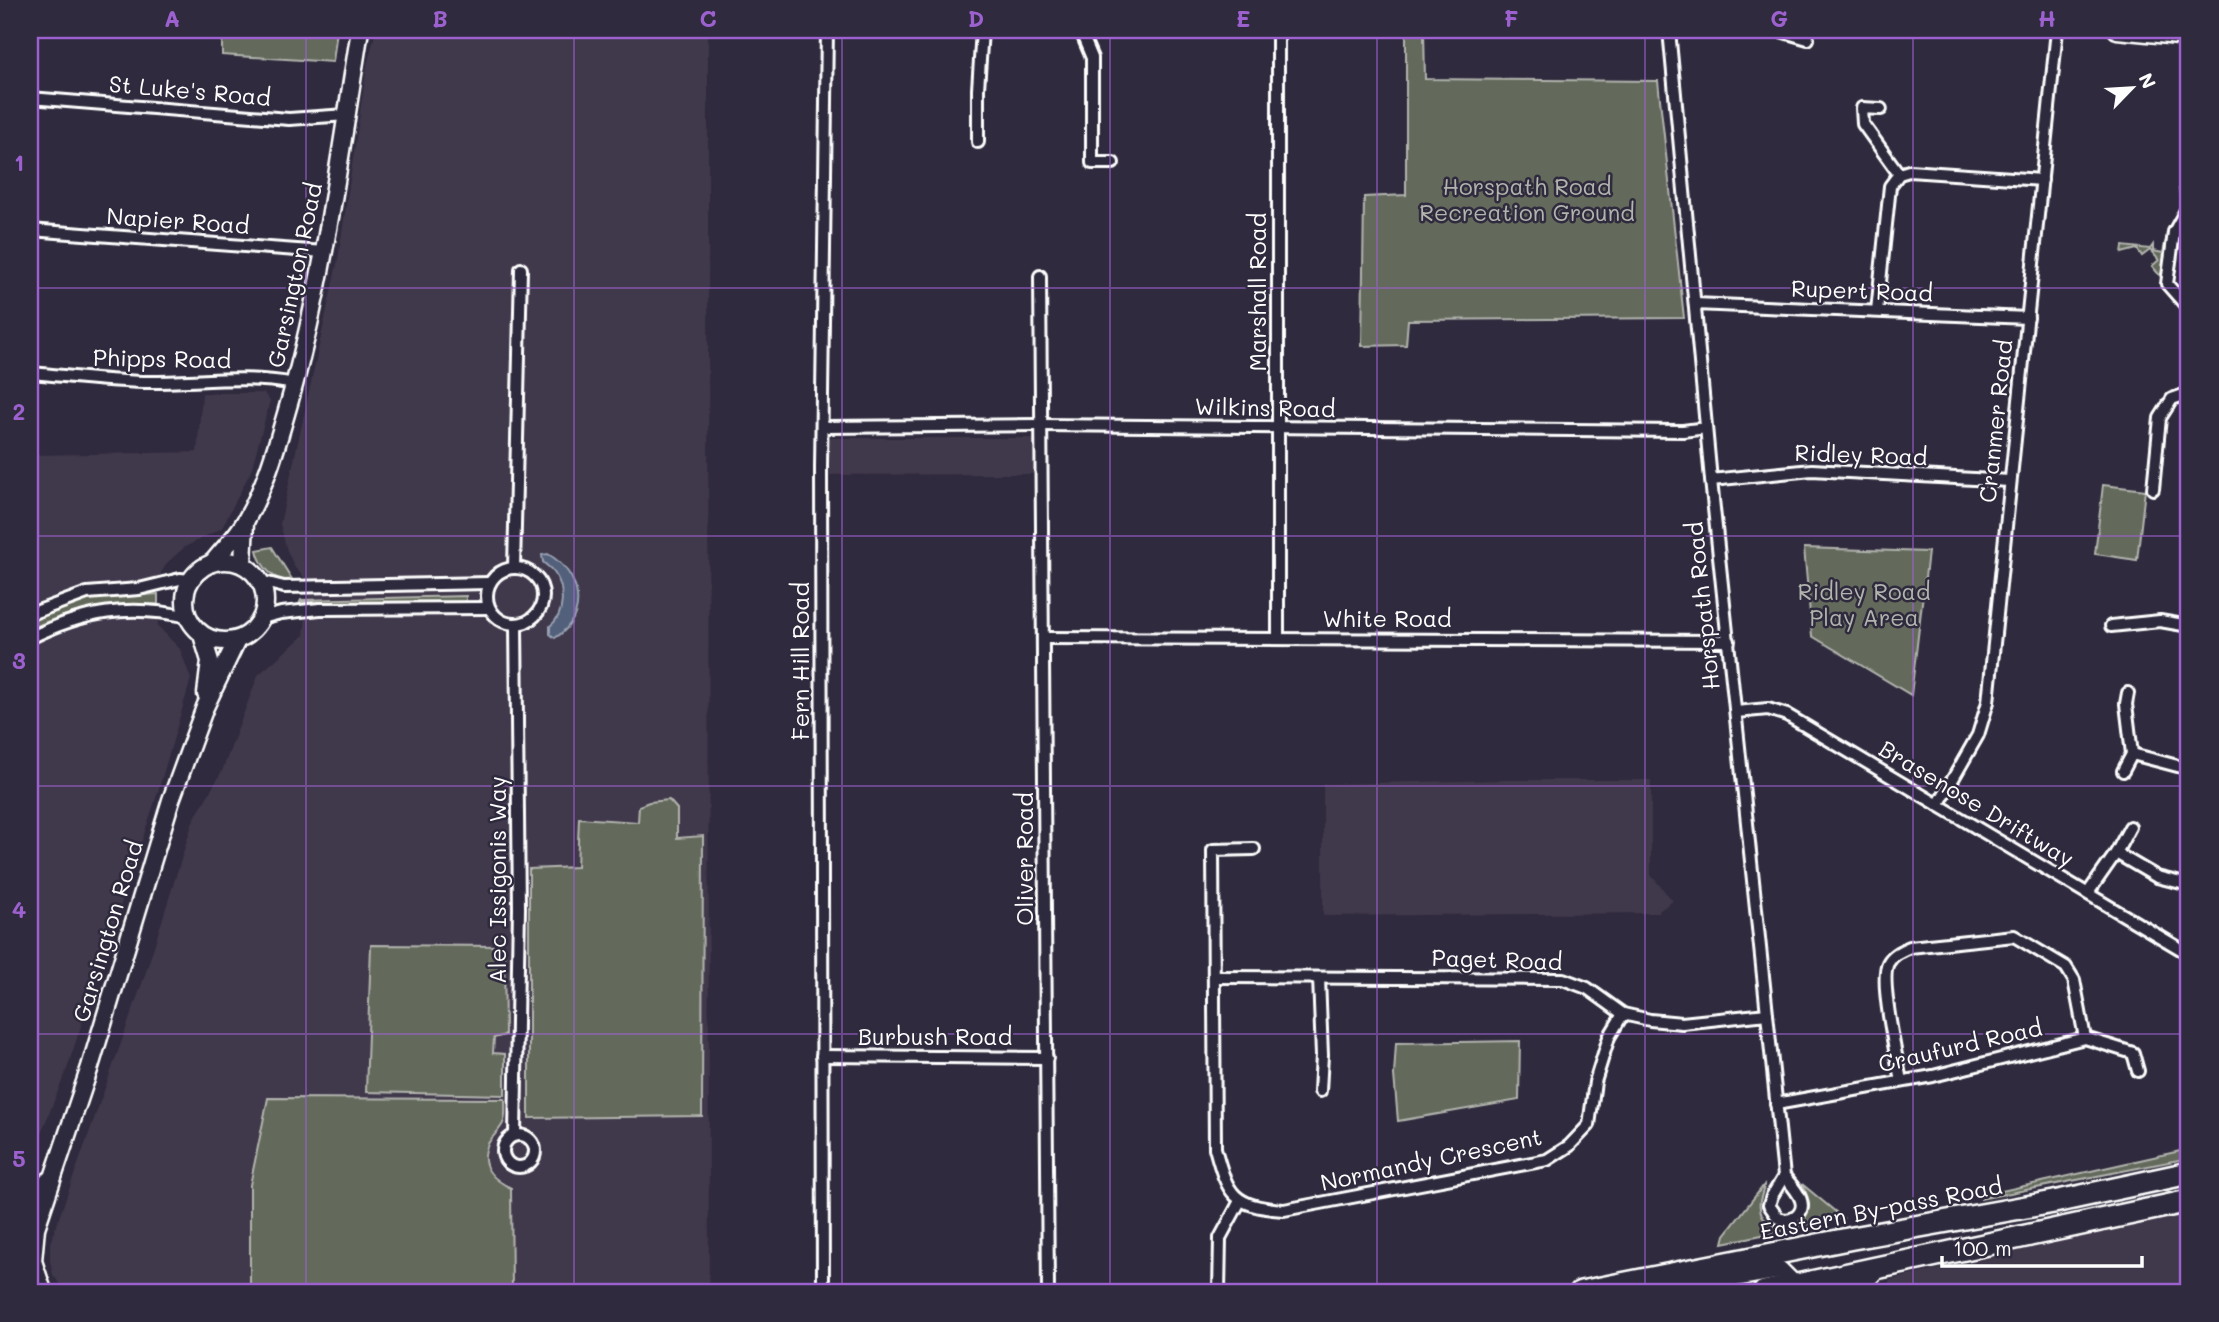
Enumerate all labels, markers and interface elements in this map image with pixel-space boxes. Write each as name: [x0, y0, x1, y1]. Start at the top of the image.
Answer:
text: A: [164, 3, 180, 33]
text: B: [432, 3, 448, 33]
text: C: [699, 3, 717, 33]
text: D: [968, 3, 984, 33]
text: E: [1236, 3, 1250, 33]
text: F: [1504, 3, 1518, 33]
text: G: [1770, 3, 1788, 33]
text: H: [2038, 3, 2056, 33]
north arrow: [2096, 52, 2166, 122]
street label: St Luke's Road: [108, 68, 272, 112]
text: N: [2133, 69, 2162, 92]
text: 1: [14, 147, 24, 177]
park label: Horspath Road Recreation Ground: [1419, 171, 1635, 227]
street label: Garsington Road: [260, 180, 328, 370]
street label: Napier Road: [106, 200, 250, 240]
street label: Marshall Road: [1242, 213, 1272, 371]
street label: Rupert Road: [1790, 273, 1934, 307]
street label: Cranmer Road: [1972, 338, 2018, 504]
street label: Phipps Road: [93, 342, 231, 374]
street label: Wilkins Road: [1194, 391, 1336, 423]
text: 2: [13, 396, 25, 426]
street label: Ridley Road: [1794, 437, 1928, 471]
street label: Horspath Road: [1678, 520, 1726, 692]
park label: Ridley Road Play Area: [1797, 576, 1931, 632]
street label: Fern Hill Road: [785, 582, 815, 740]
street label: White Road: [1322, 603, 1452, 633]
text: 3: [12, 645, 26, 675]
street label: Brasenose Driftway: [1874, 733, 2080, 873]
street label: Alec Issigonis Way: [482, 776, 512, 984]
street label: Oliver Road: [1009, 792, 1039, 926]
street label: Garsington Road: [65, 837, 149, 1025]
text: 4: [12, 894, 26, 924]
street label: Paget Road: [1431, 942, 1563, 976]
street label: Craufurd Road: [1875, 1012, 2045, 1078]
street label: Burbush Road: [858, 1021, 1012, 1051]
street label: Normandy Crescent: [1318, 1121, 1544, 1197]
text: 5: [12, 1143, 26, 1173]
street label: Eastern By-pass Road: [1757, 1170, 2005, 1246]
scale bar: [1942, 1224, 2142, 1268]
text: 100 m: [1953, 1234, 2012, 1261]

